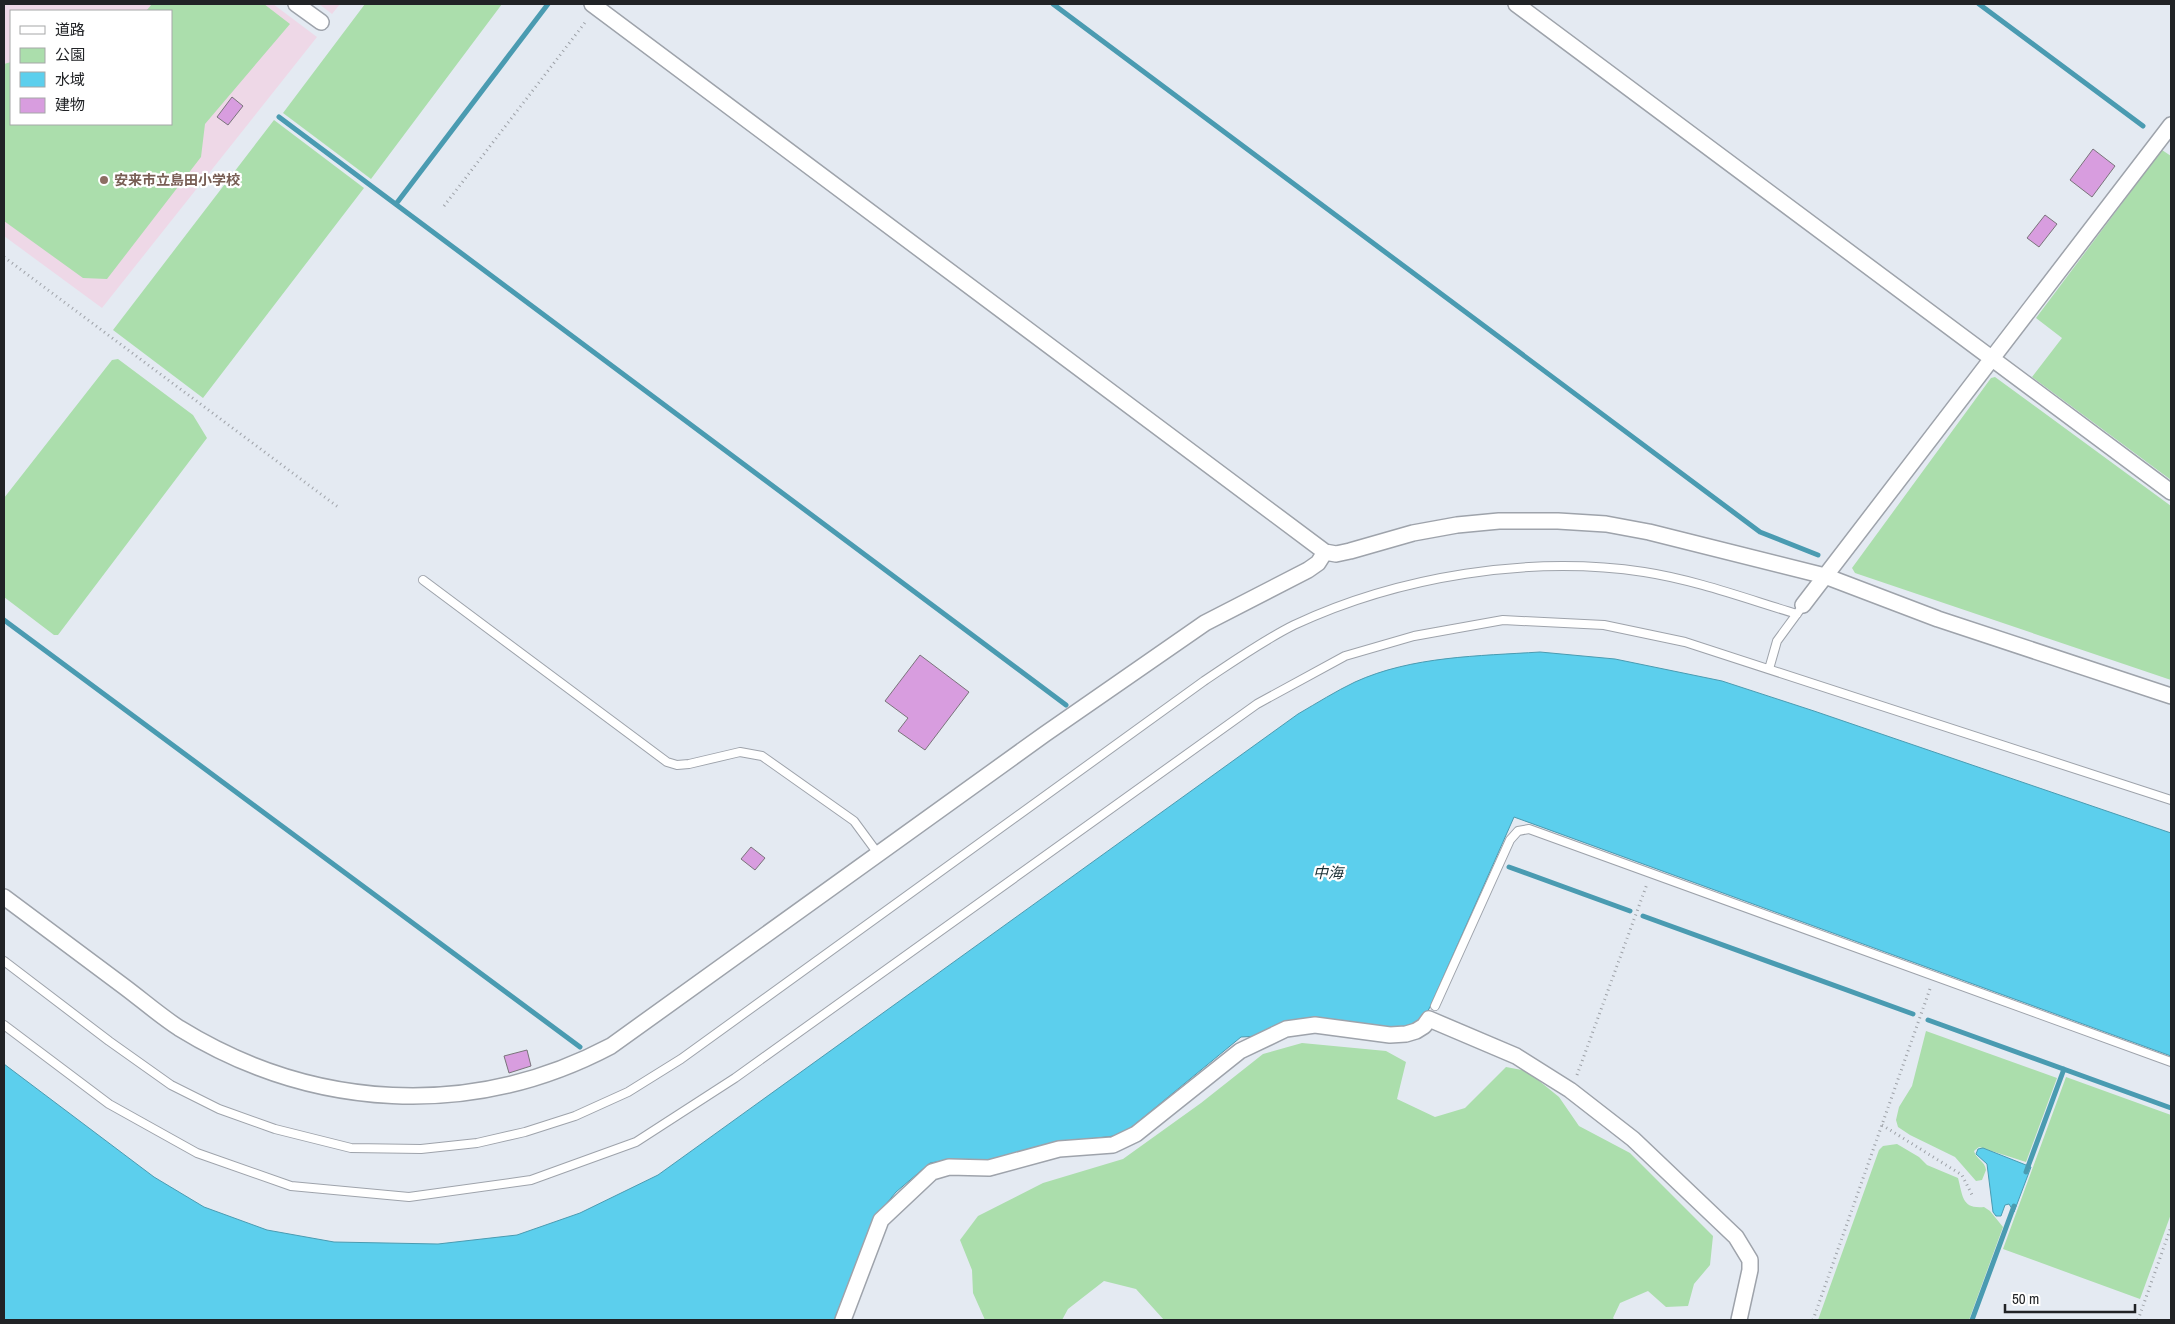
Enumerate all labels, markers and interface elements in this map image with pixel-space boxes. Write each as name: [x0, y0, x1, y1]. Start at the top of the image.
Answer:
legend: [10, 10, 172, 125]
text: 道路: [55, 19, 85, 40]
text: 公園: [55, 44, 85, 65]
text: 水域: [55, 69, 85, 90]
text: 建物: [55, 94, 85, 115]
place label: 安来市立島田小学校: [114, 171, 240, 189]
marker: 安来市立島田小学校: [98, 174, 110, 186]
water label: 中海: [1313, 862, 1345, 883]
scale bar: [2005, 1282, 2135, 1314]
text: 50 m: [2012, 1288, 2039, 1309]

